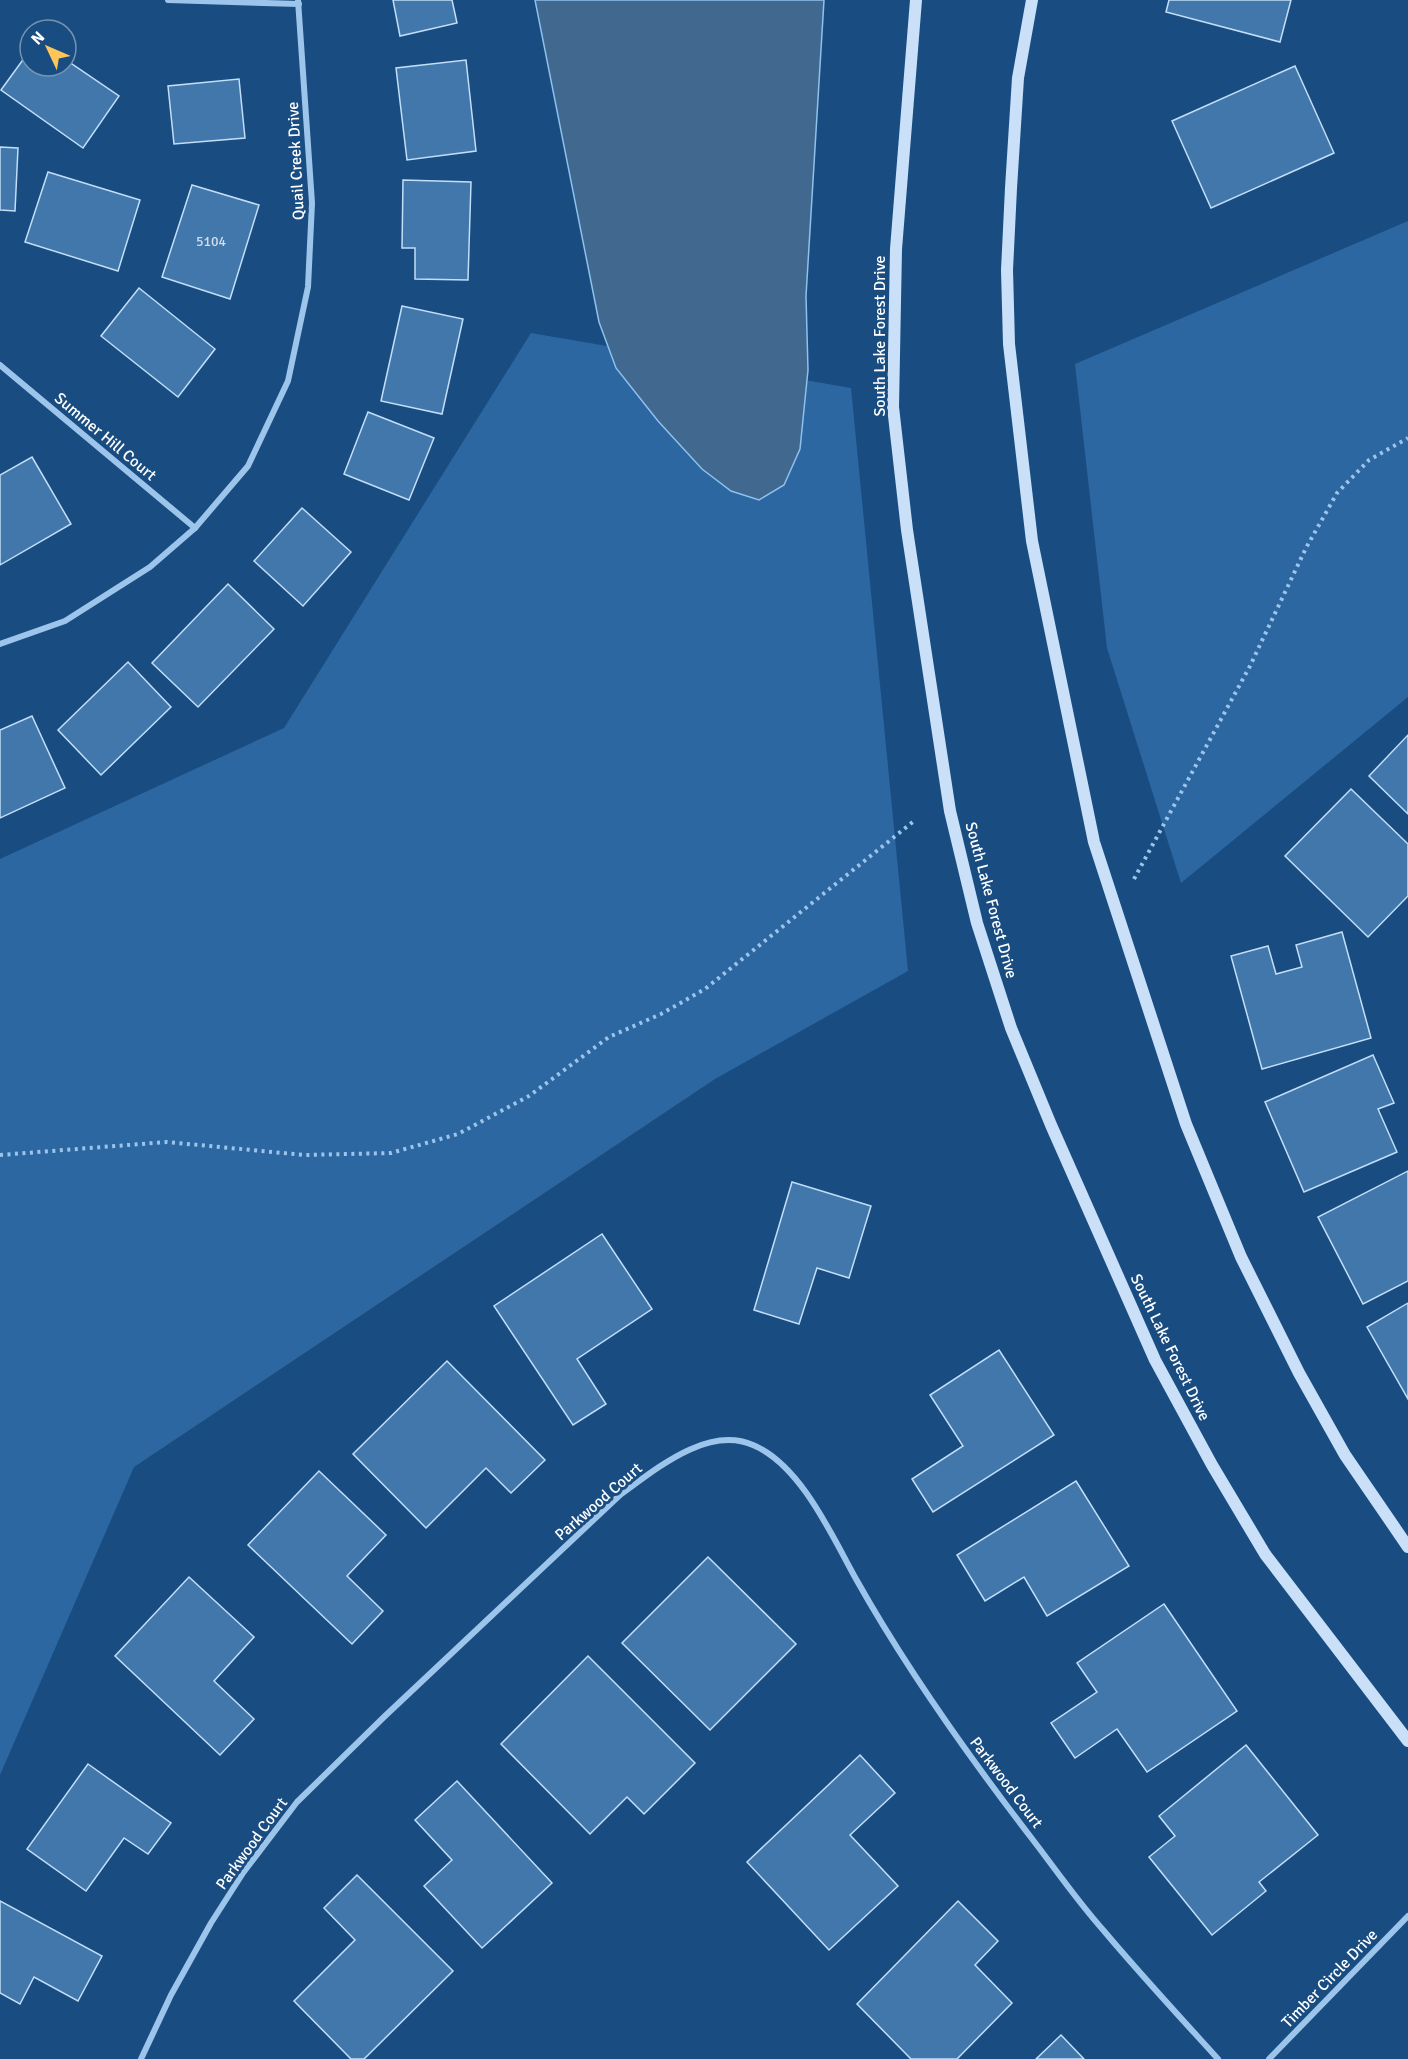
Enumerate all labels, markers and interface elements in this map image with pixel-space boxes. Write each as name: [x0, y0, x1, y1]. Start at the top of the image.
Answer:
north arrow: [18, 18, 78, 78]
text: N: [27, 27, 49, 49]
street label: Quail Creek Drive: [283, 101, 309, 221]
house number: 5104: [196, 233, 227, 250]
street label: South Lake Forest Drive: [870, 255, 890, 417]
street label: Summer Hill Court: [50, 388, 161, 485]
street label: South Lake Forest Drive: [961, 820, 1022, 981]
street label: South Lake Forest Drive: [1126, 1271, 1214, 1424]
street label: Parkwood Court: [551, 1458, 647, 1545]
street label: Parkwood Court: [965, 1733, 1047, 1833]
street label: Parkwood Court: [212, 1793, 292, 1894]
street label: Timber Circle Drive: [1277, 1925, 1382, 2032]

